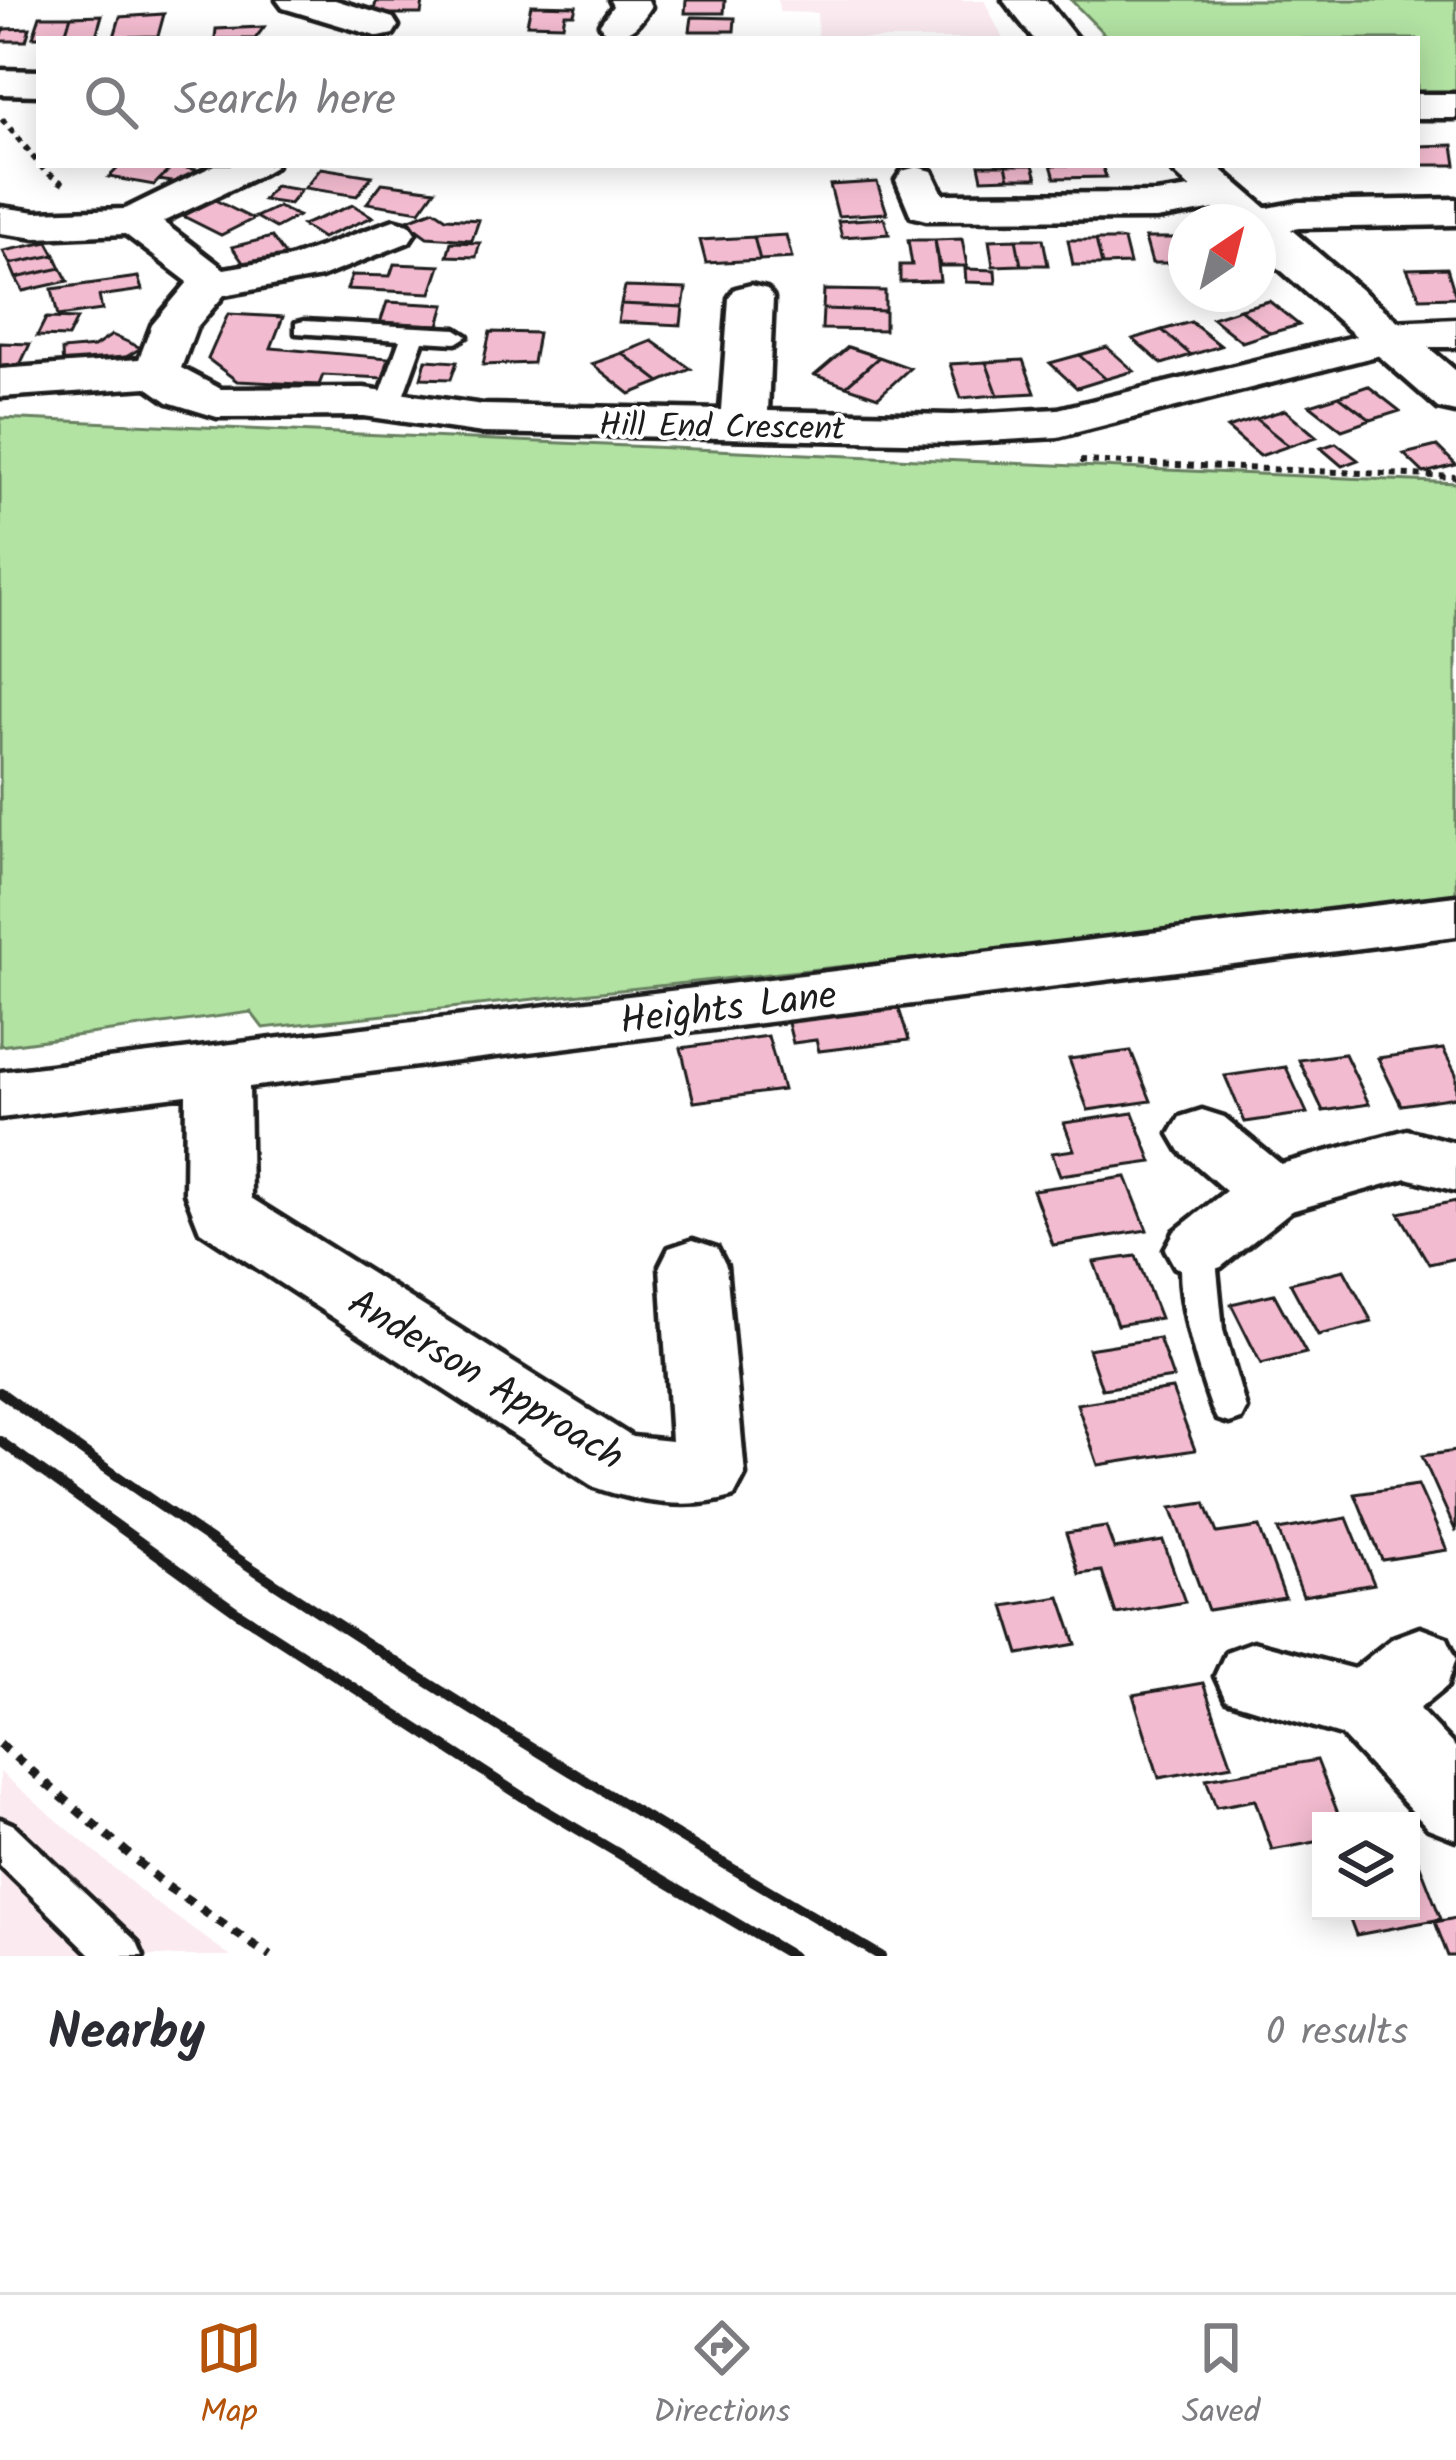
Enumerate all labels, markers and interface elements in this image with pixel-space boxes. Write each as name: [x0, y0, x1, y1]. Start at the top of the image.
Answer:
search box: [36, 36, 1420, 168]
text: Search here: [174, 66, 396, 138]
icon: search: [78, 69, 144, 135]
north arrow: [1168, 204, 1276, 312]
street label: Hill End Crescent: [599, 400, 846, 457]
street label: Heights Lane: [617, 966, 840, 1054]
street label: Anderson Approach: [335, 1274, 635, 1489]
map controls: [1312, 1812, 1420, 1920]
button: layers: [1312, 1812, 1420, 1920]
text: Nearby: [48, 1994, 205, 2075]
text: 0 results: [1266, 2003, 1408, 2065]
tab: Map: [196, 2315, 262, 2440]
tab: Directions: [653, 2315, 790, 2440]
tab: Saved: [1182, 2315, 1260, 2440]

